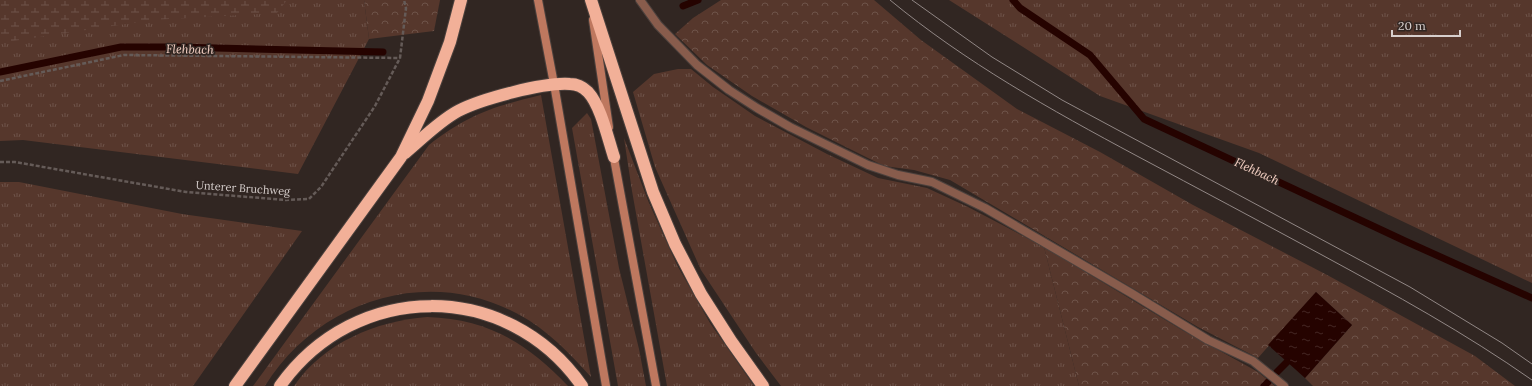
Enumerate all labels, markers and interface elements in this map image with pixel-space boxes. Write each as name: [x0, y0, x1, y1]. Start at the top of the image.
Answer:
scale bar: [1392, 12, 1460, 38]
text: 20 m: [1398, 18, 1426, 33]
water label: Flehbach: [166, 41, 214, 57]
water label: Flehbach: [1232, 154, 1282, 188]
street label: Unterer Bruchweg: [195, 178, 292, 198]

